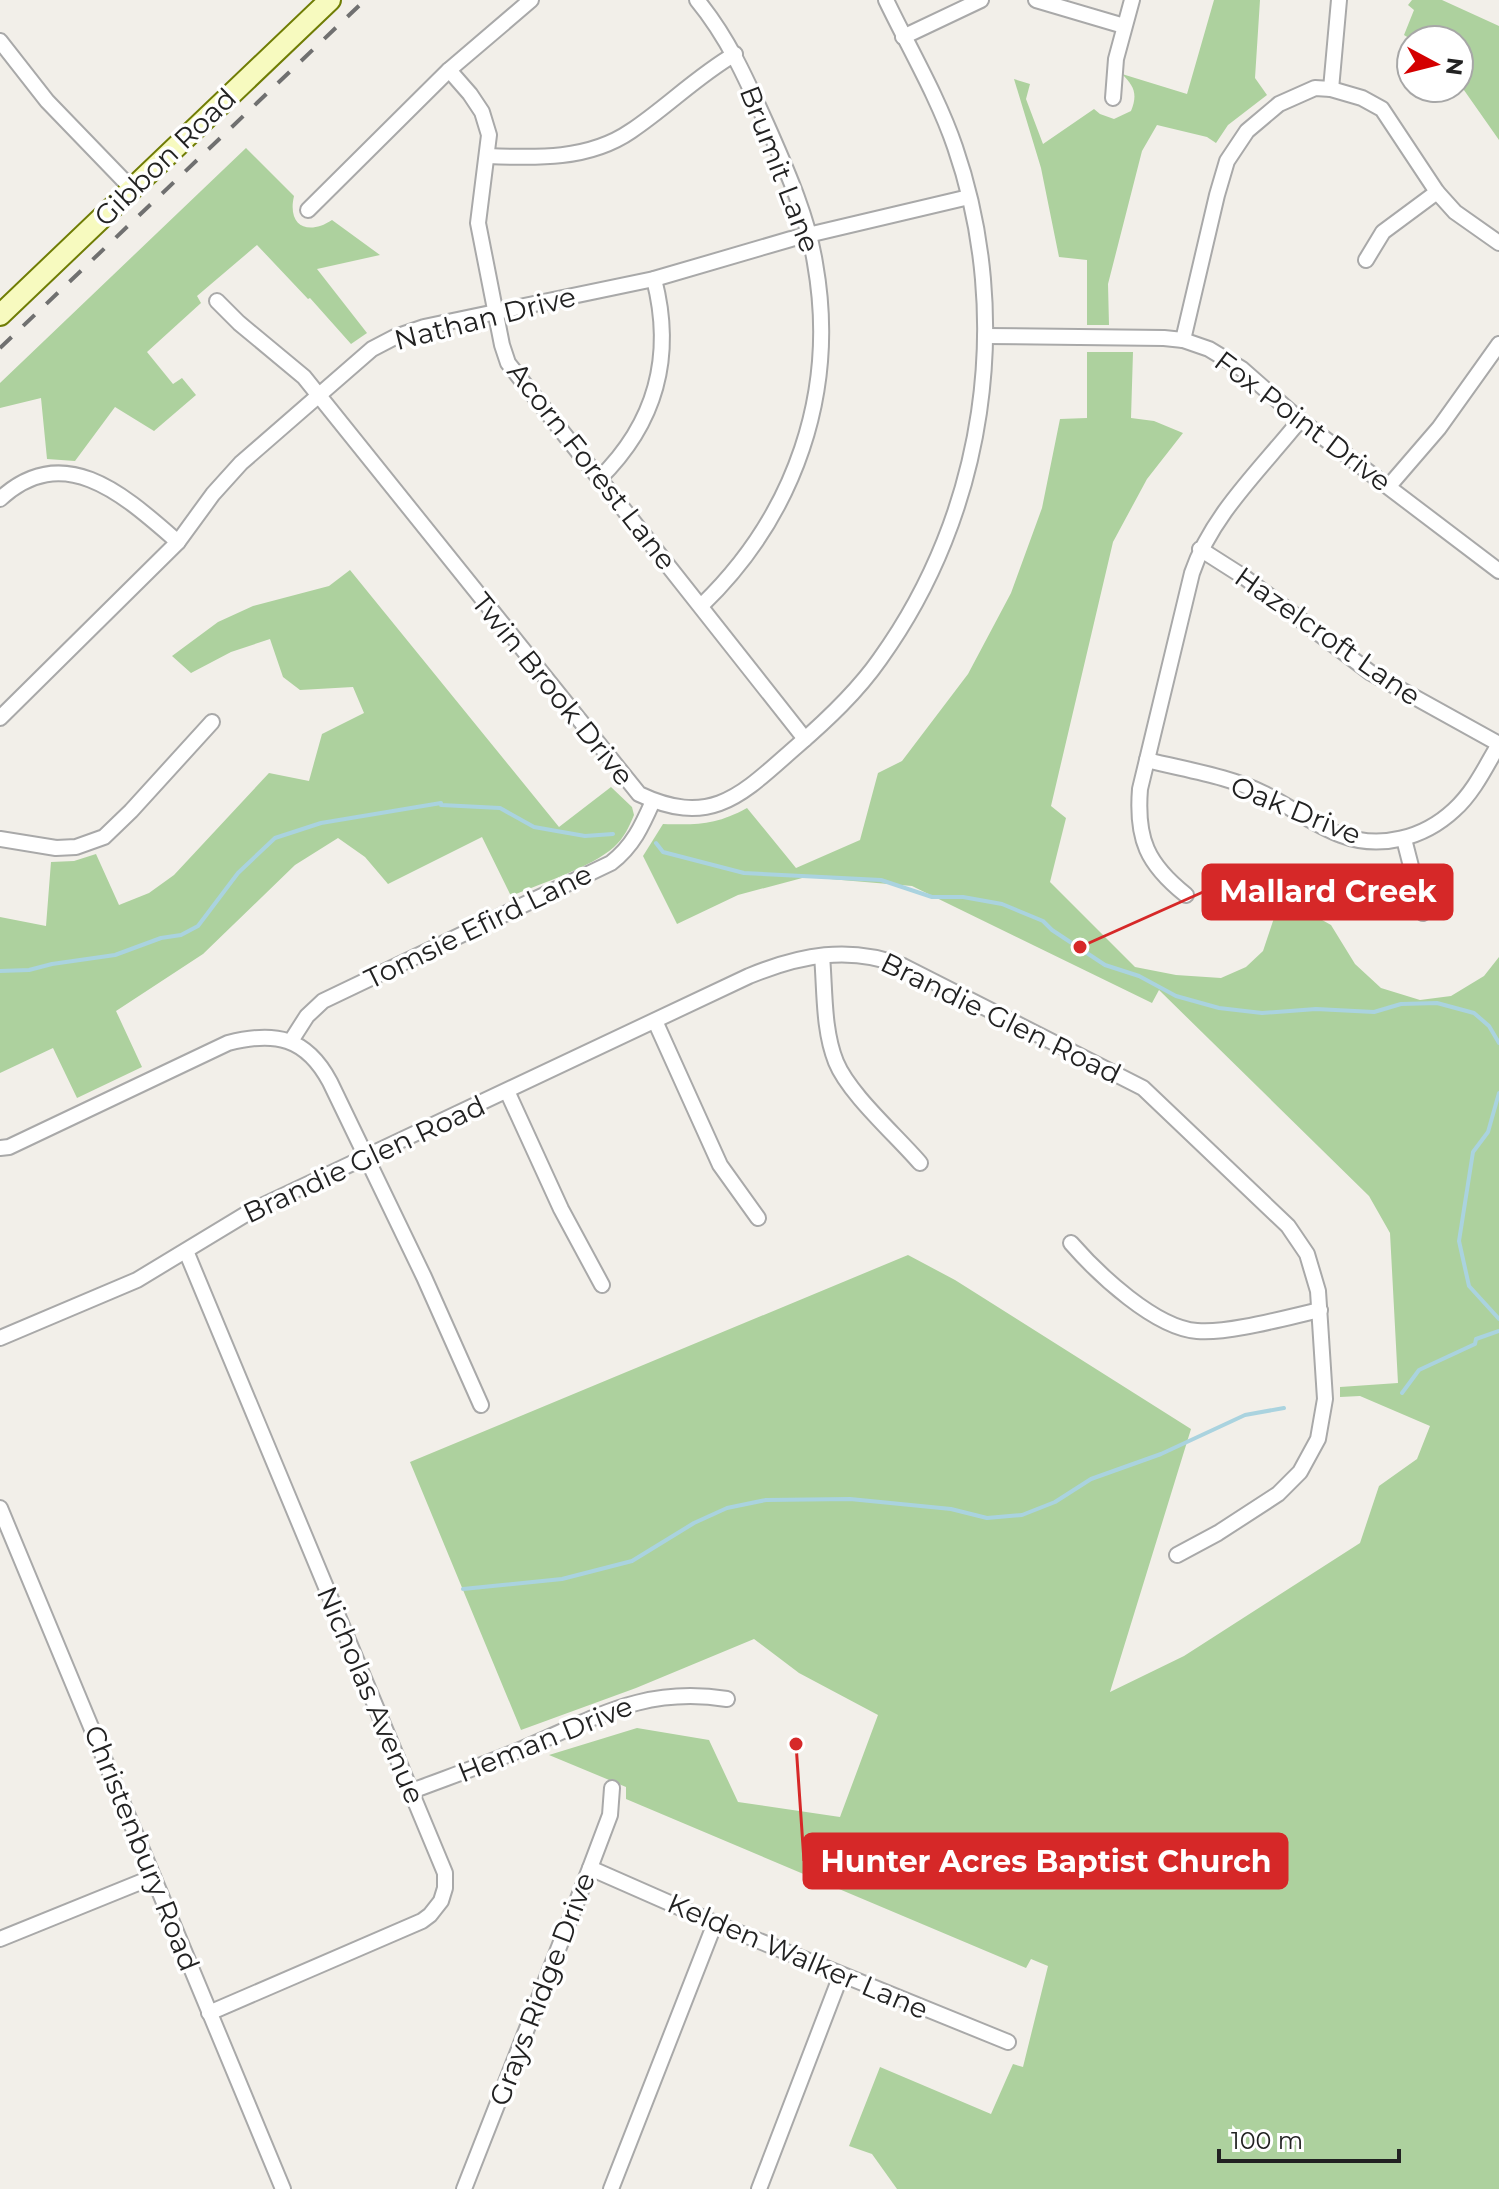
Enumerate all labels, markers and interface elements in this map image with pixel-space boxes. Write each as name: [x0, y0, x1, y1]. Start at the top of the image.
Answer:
north arrow: [1395, 24, 1475, 104]
text: N: [1440, 56, 1469, 77]
street label: Gibbon Road: [87, 81, 243, 233]
street label: Brumit Lane: [733, 81, 827, 257]
street label: Nathan Drive: [391, 279, 579, 357]
street label: Fox Point Drive: [1208, 344, 1398, 498]
street label: Acorn Forest Lane: [500, 355, 684, 577]
street label: Hazelcroft Lane: [1229, 559, 1427, 713]
street label: Twin Brook Drive: [465, 586, 641, 792]
street label: Oak Drive: [1226, 768, 1366, 852]
street label: Tomsie Efird Lane: [359, 856, 597, 996]
callout: Mallard Creek: [1203, 865, 1452, 919]
text: Mallard Creek: [1219, 873, 1437, 910]
street label: Brandie Glen Road: [875, 945, 1127, 1091]
street label: Brandie Glen Road: [238, 1088, 490, 1230]
street label: Nicholas Avenue: [310, 1581, 432, 1809]
street label: Heman Drive: [453, 1688, 637, 1790]
street label: Christenbury Road: [77, 1720, 207, 1976]
callout: Hunter Acres Baptist Church: [804, 1834, 1287, 1888]
text: Hunter Acres Baptist Church: [821, 1843, 1271, 1880]
street label: Grays Ridge Drive: [482, 1867, 602, 2111]
street label: Kelden Walker Lane: [663, 1886, 933, 2026]
scale bar: [1219, 2113, 1399, 2163]
text: 100 m: [1231, 2126, 1303, 2155]

